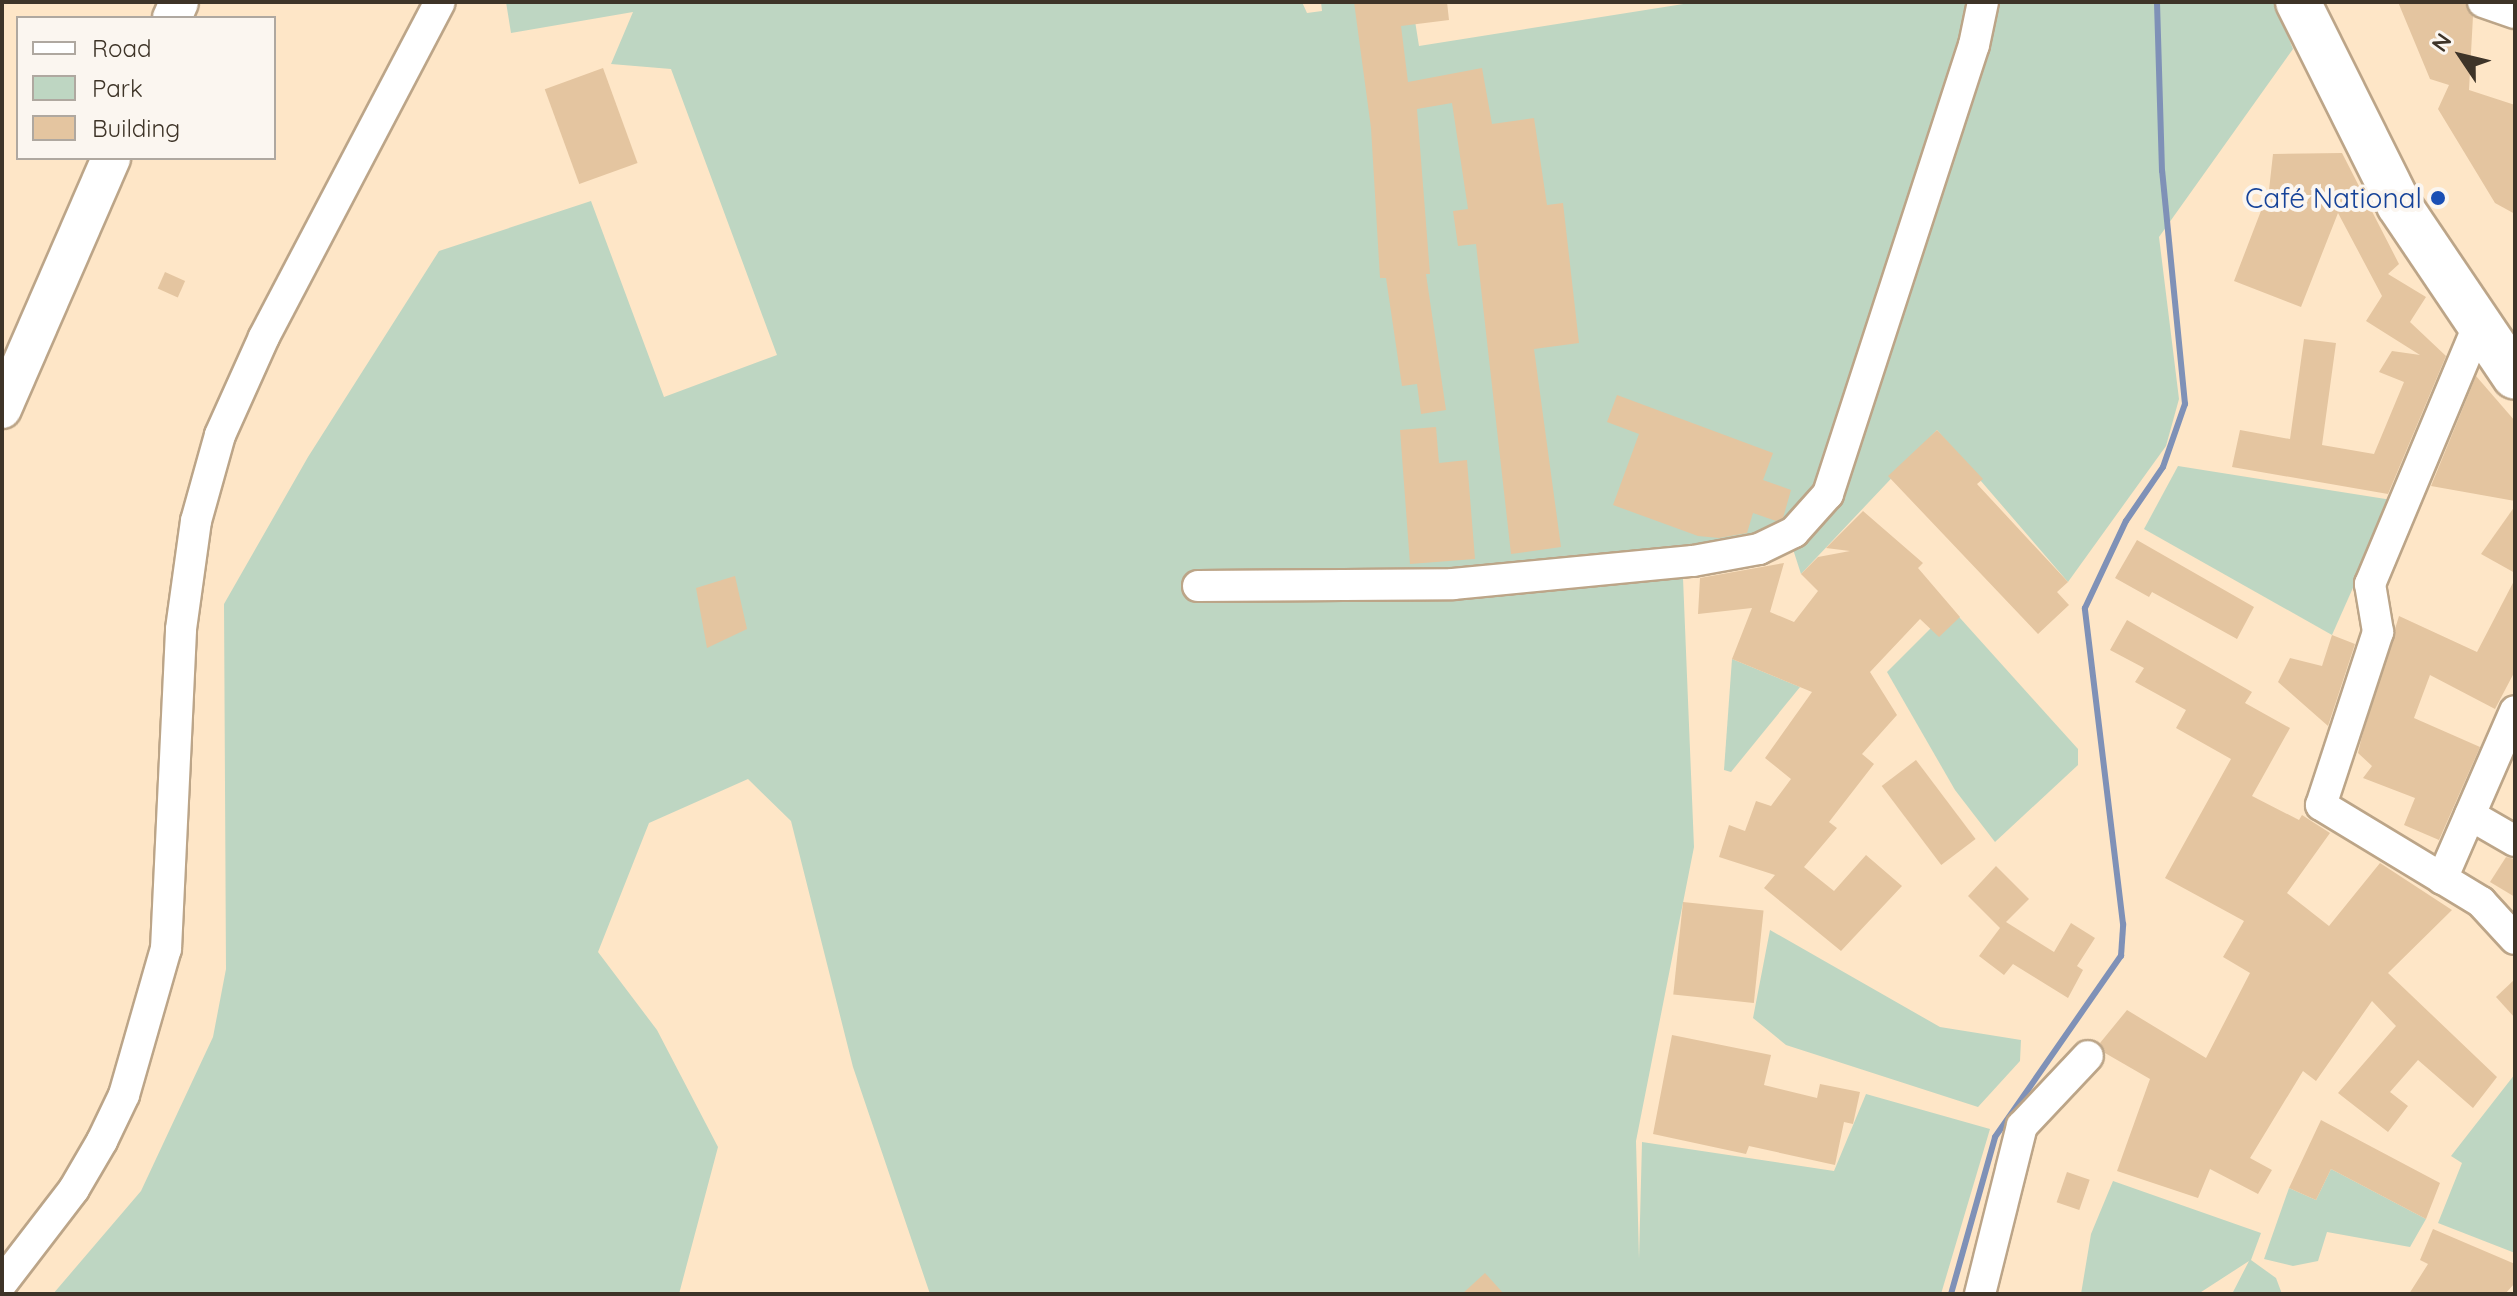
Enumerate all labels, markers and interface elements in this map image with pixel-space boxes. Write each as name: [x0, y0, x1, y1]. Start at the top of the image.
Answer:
legend: [16, 16, 276, 160]
north arrow: [2421, 16, 2501, 96]
text: N: [2425, 28, 2457, 57]
text: Road: [92, 33, 152, 63]
text: Park: [92, 73, 143, 103]
text: Building: [92, 113, 180, 143]
place label: Café National: [2245, 181, 2422, 215]
marker: Café National: [2429, 189, 2447, 207]

